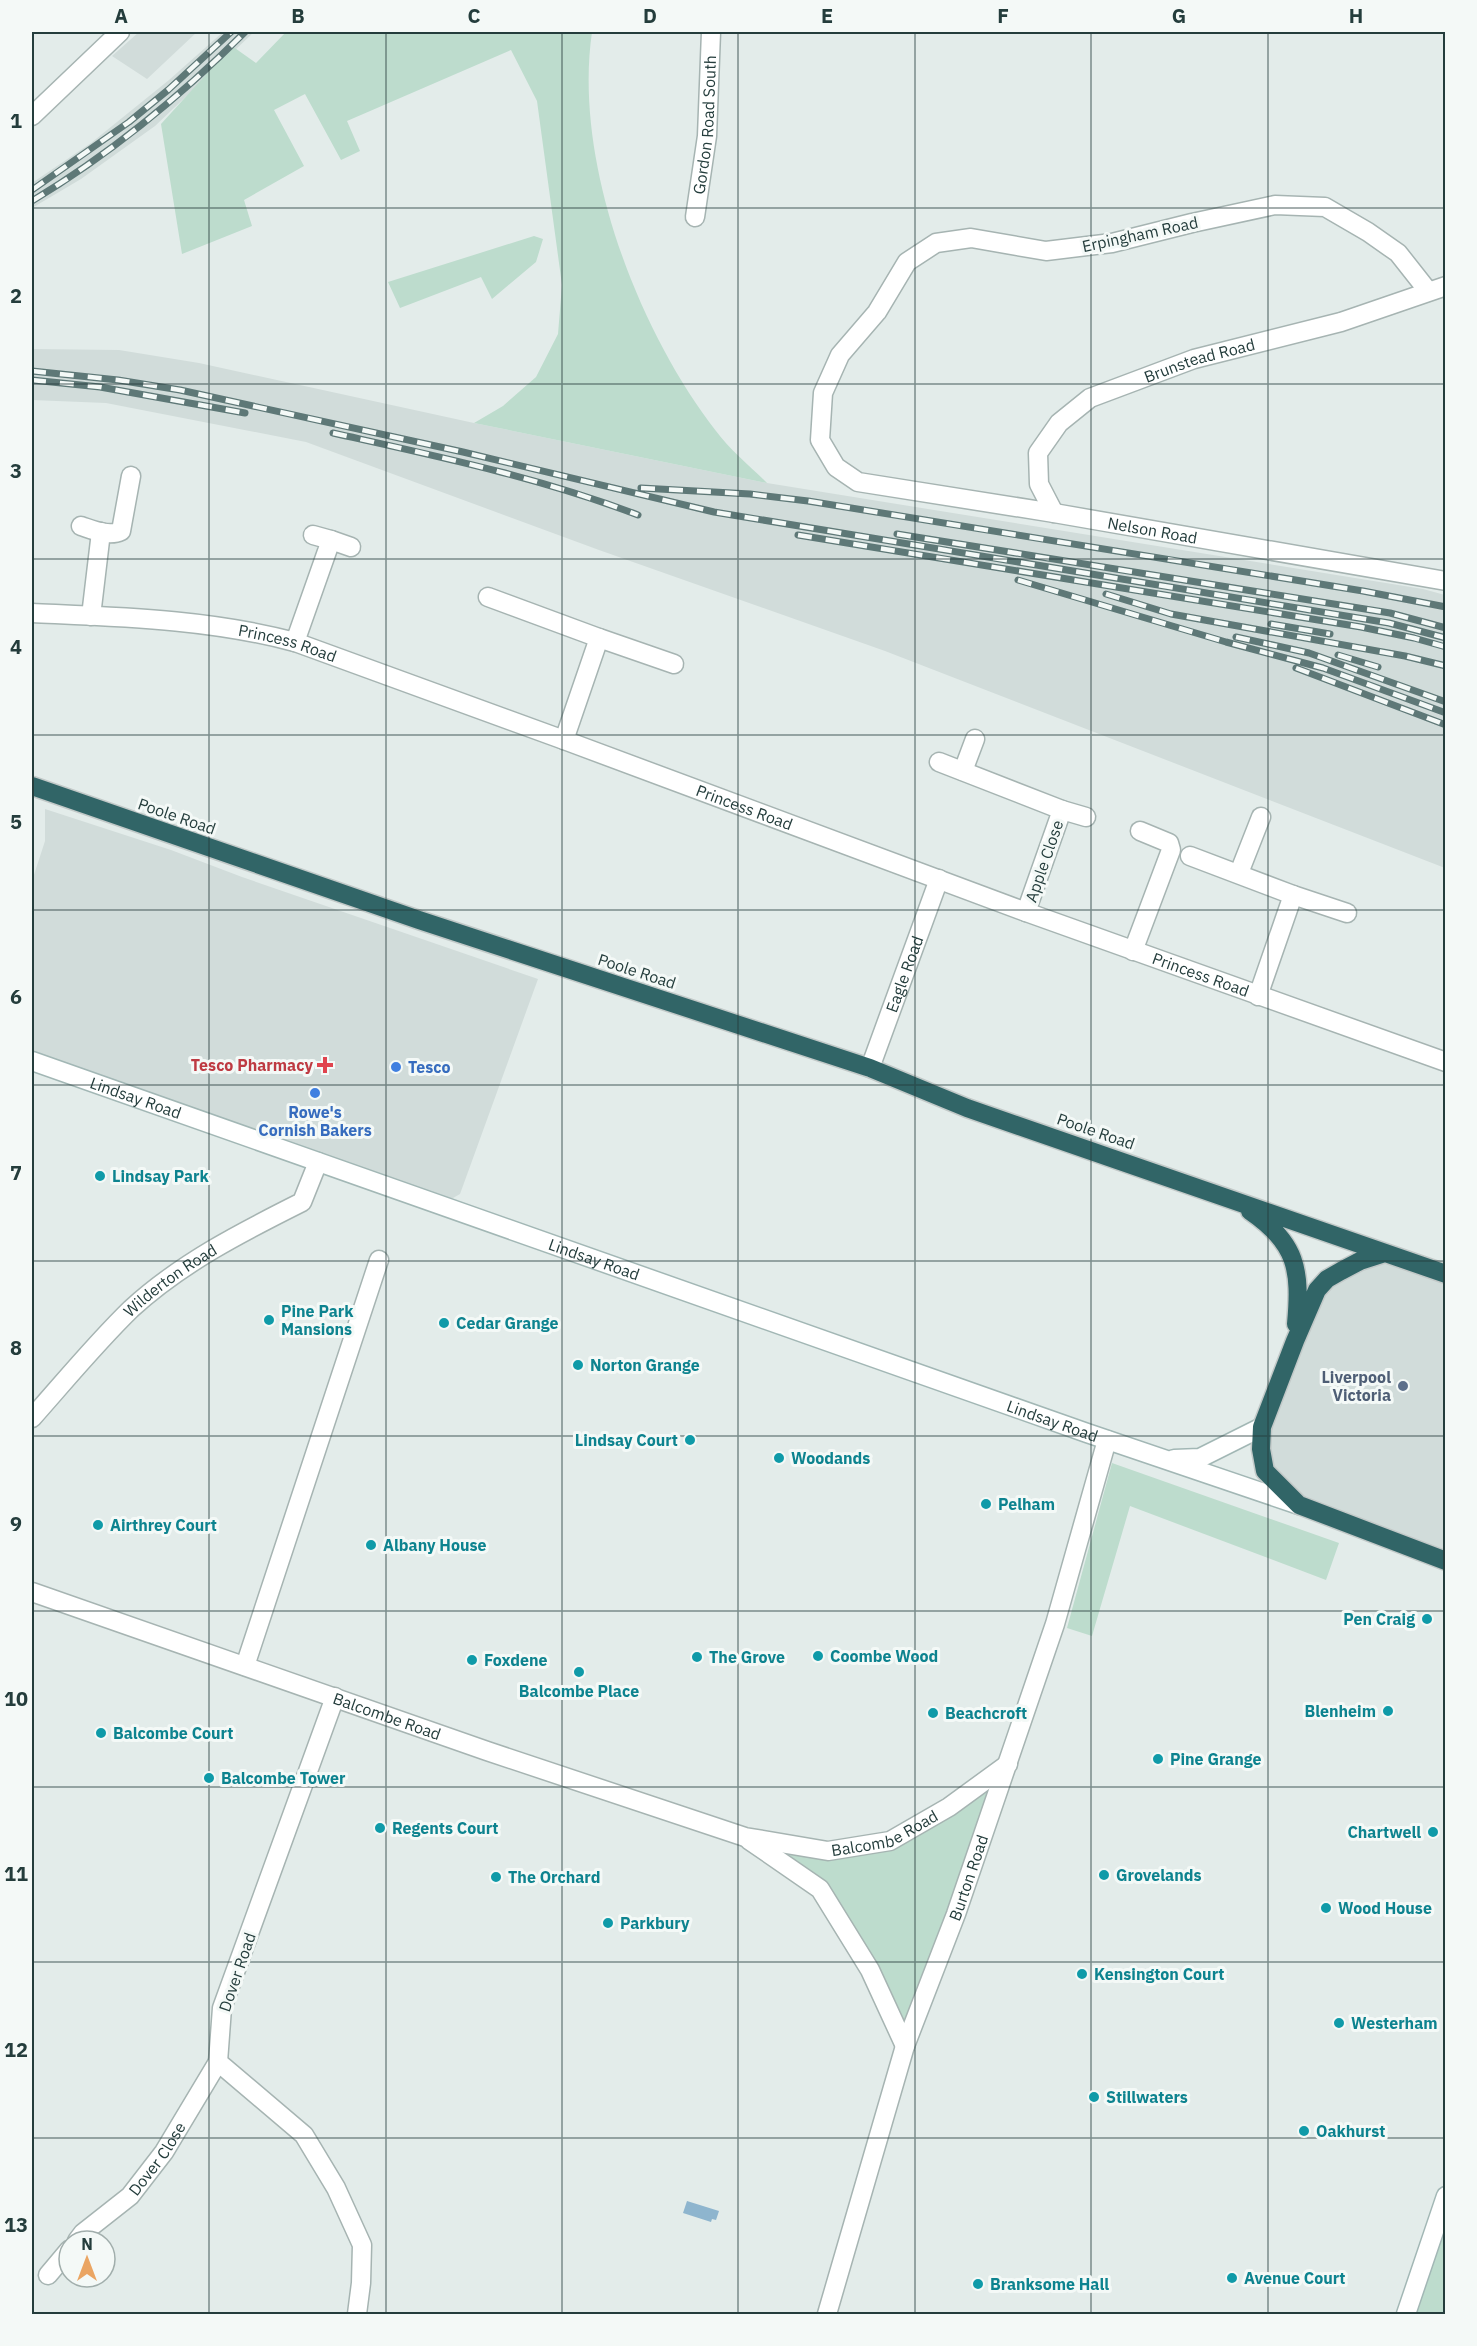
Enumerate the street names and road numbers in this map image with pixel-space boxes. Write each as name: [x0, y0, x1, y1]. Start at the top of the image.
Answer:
street label: Gordon Road South: [689, 55, 720, 196]
street label: Erpingham Road: [1080, 212, 1200, 256]
street label: Brunstead Road: [1141, 334, 1257, 387]
street label: Nelson Road: [1106, 512, 1199, 548]
street label: Princess Road: [237, 620, 339, 666]
street label: Princess Road: [693, 780, 795, 834]
street label: Poole Road: [135, 793, 219, 839]
street label: Apple Close: [1021, 817, 1067, 905]
street label: Eagle Road: [881, 933, 927, 1015]
street label: Princess Road: [1150, 948, 1252, 1001]
street label: Poole Road: [595, 949, 679, 993]
street label: Lindsay Road: [87, 1072, 184, 1123]
street label: Poole Road: [1054, 1108, 1138, 1154]
street label: Lindsay Road: [546, 1234, 642, 1284]
street label: Wilderton Road: [119, 1239, 220, 1321]
street label: Lindsay Road: [1004, 1396, 1101, 1446]
street label: Balcombe Road: [330, 1688, 444, 1744]
street label: Balcombe Road: [830, 1806, 941, 1860]
street label: Burton Road: [944, 1832, 992, 1924]
street label: Dover Road: [214, 1930, 260, 2014]
street label: Dover Close: [124, 2118, 190, 2199]

